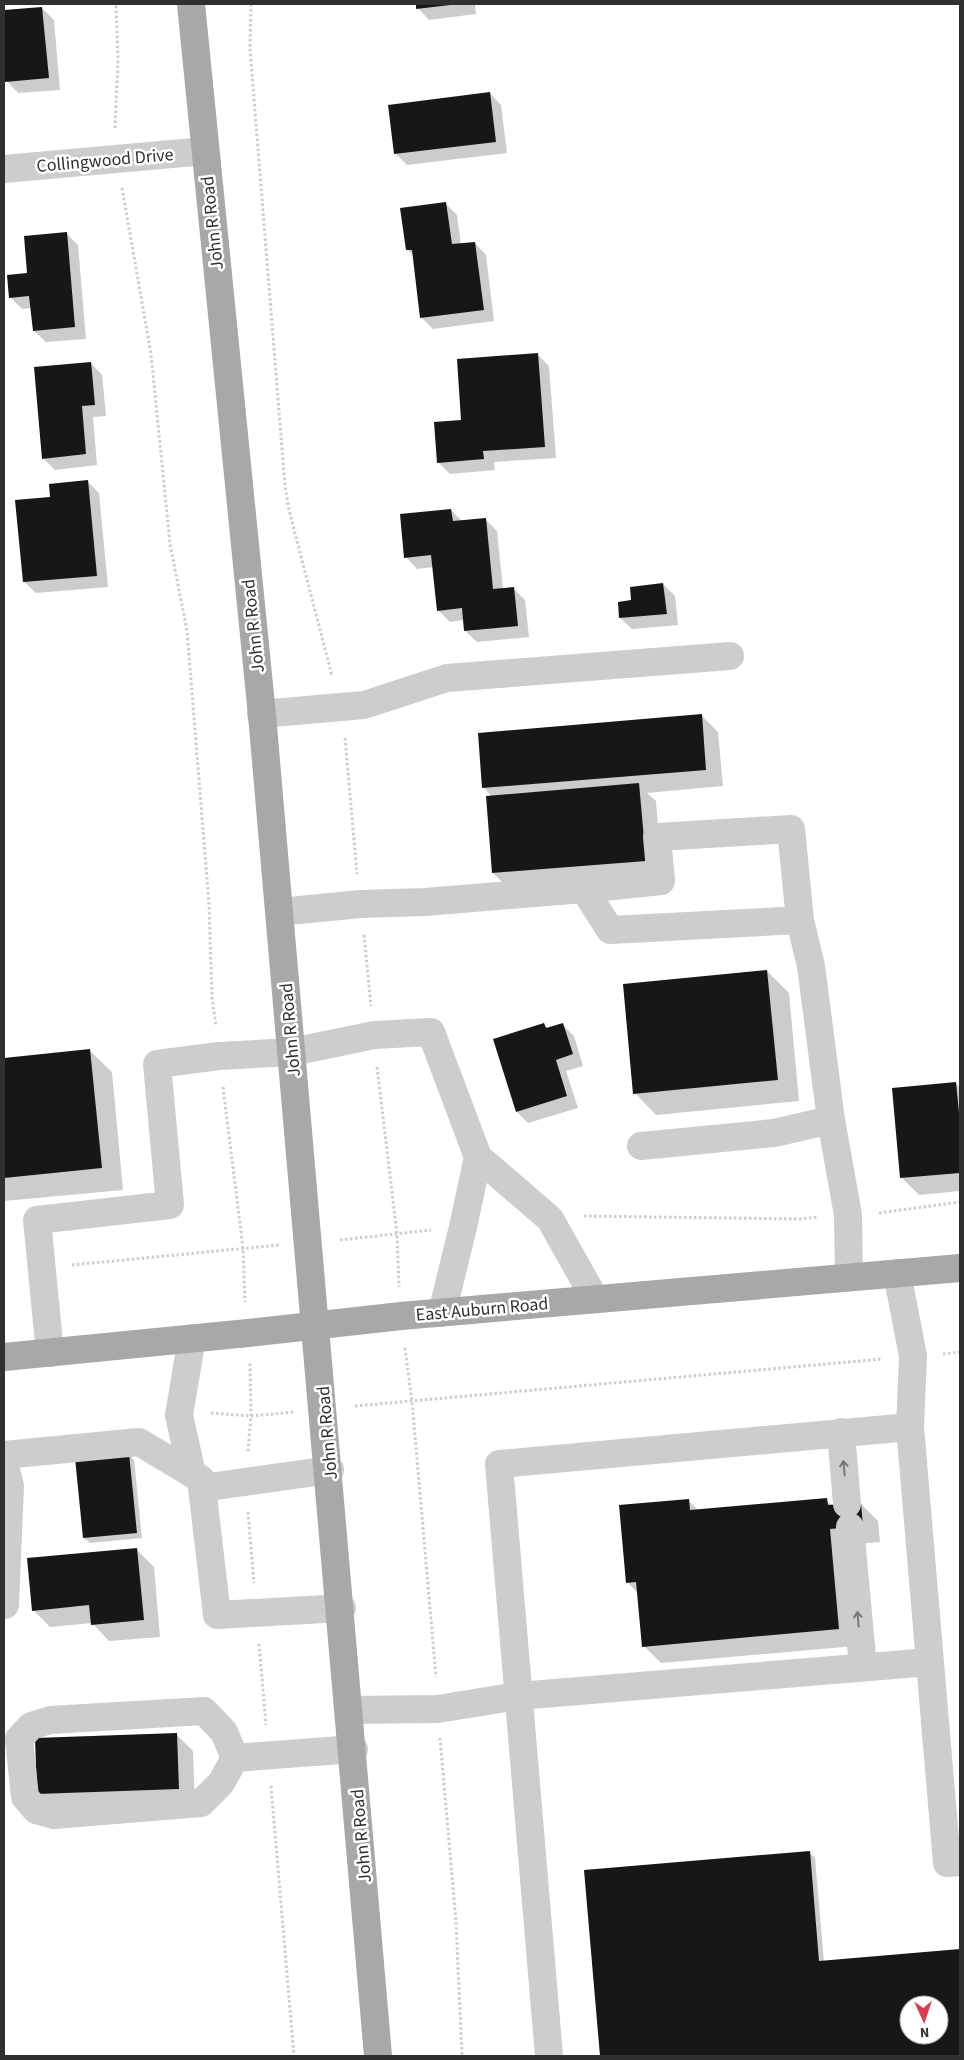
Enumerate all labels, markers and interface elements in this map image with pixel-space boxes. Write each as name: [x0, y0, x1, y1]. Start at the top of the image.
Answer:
street label: Collingwood Drive: [35, 142, 175, 179]
street label: John R Road: [195, 175, 230, 271]
street label: John R Road: [236, 578, 271, 674]
street label: John R Road: [274, 982, 307, 1078]
street label: East Auburn Road: [415, 1291, 549, 1328]
street label: John R Road: [311, 1385, 344, 1481]
one-way arrow: [839, 1460, 849, 1476]
one-way arrow: [853, 1611, 863, 1627]
street label: John R Road: [345, 1788, 378, 1884]
north arrow: [899, 1995, 949, 2045]
text: N: [919, 2022, 930, 2042]

